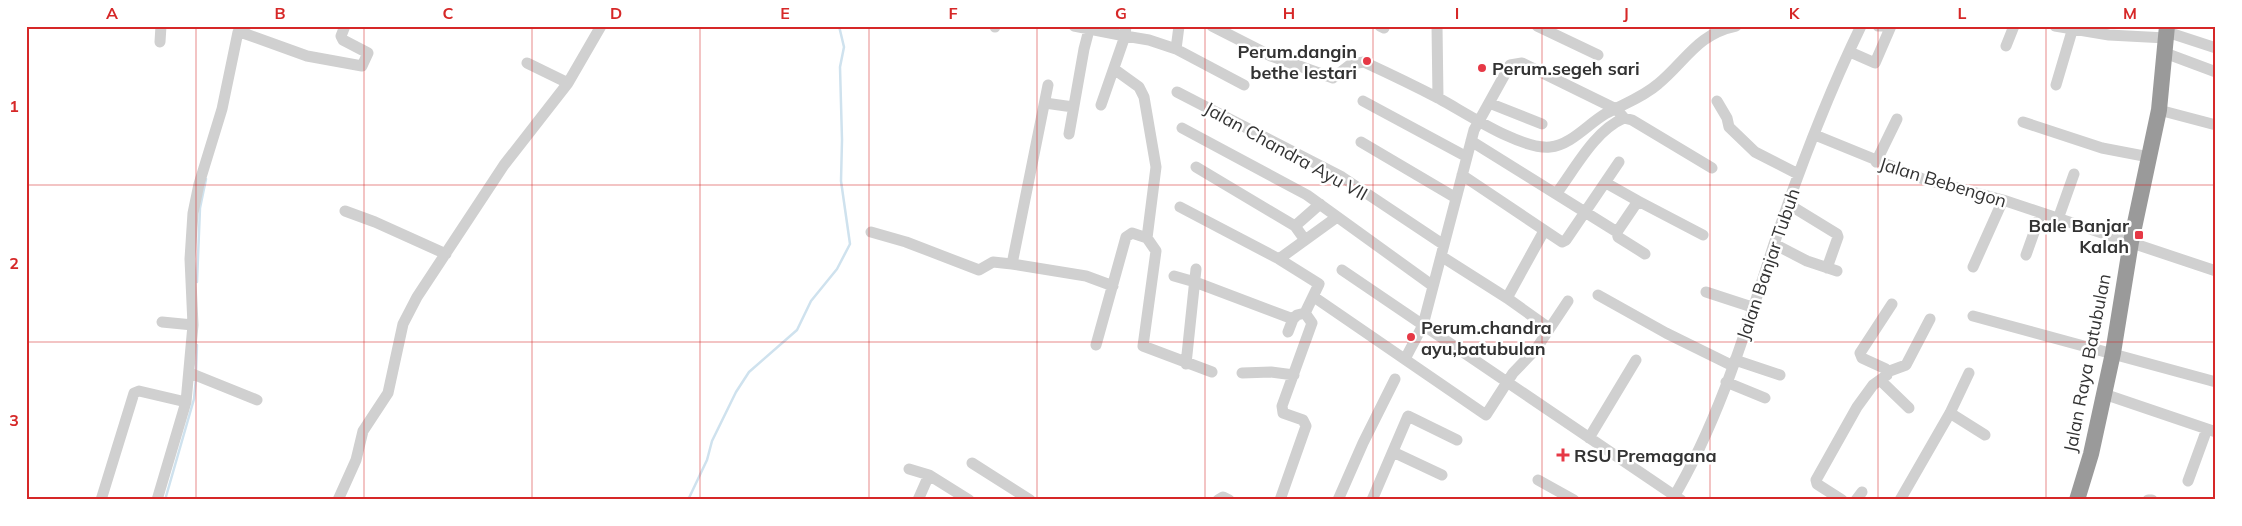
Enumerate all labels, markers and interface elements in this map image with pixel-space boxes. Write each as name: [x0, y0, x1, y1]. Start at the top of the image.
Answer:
text: A: [106, 3, 118, 23]
text: B: [274, 3, 286, 23]
text: C: [443, 3, 454, 23]
text: D: [610, 3, 622, 23]
text: E: [780, 3, 790, 23]
text: F: [948, 3, 958, 23]
text: G: [1115, 3, 1127, 23]
text: H: [1283, 3, 1295, 23]
text: I: [1455, 3, 1459, 23]
text: J: [1623, 3, 1629, 23]
text: K: [1789, 3, 1801, 23]
text: L: [1958, 3, 1967, 23]
text: M: [2123, 3, 2137, 23]
place label: Perum.dangin bethe lestari: [1238, 40, 1357, 84]
marker: Perum.dangin bethe lestari: [1361, 55, 1373, 67]
place label: Perum.segeh sari: [1492, 57, 1640, 80]
marker: Perum.segeh sari: [1476, 62, 1488, 74]
text: 1: [9, 96, 19, 116]
street label: Jalan Chandra Ayu VII: [1200, 97, 1372, 205]
street label: Jalan Bebengon: [1877, 152, 2009, 212]
street label: Jalan Banjar Tubuh: [1731, 185, 1805, 343]
place label: Bale Banjar Kalah: [2029, 214, 2130, 258]
marker: Bale Banjar Kalah: [2133, 229, 2145, 241]
text: 2: [9, 253, 19, 273]
street label: Jalan Raya Batubulan: [2058, 272, 2116, 454]
place label: Perum.chandra ayu,batubulan: [1421, 316, 1552, 360]
marker: Perum.chandra ayu,batubulan: [1405, 331, 1417, 343]
text: 3: [9, 410, 19, 430]
place label: RSU Premagana: [1574, 444, 1717, 467]
marker: RSU Premagana: [1556, 448, 1570, 462]

